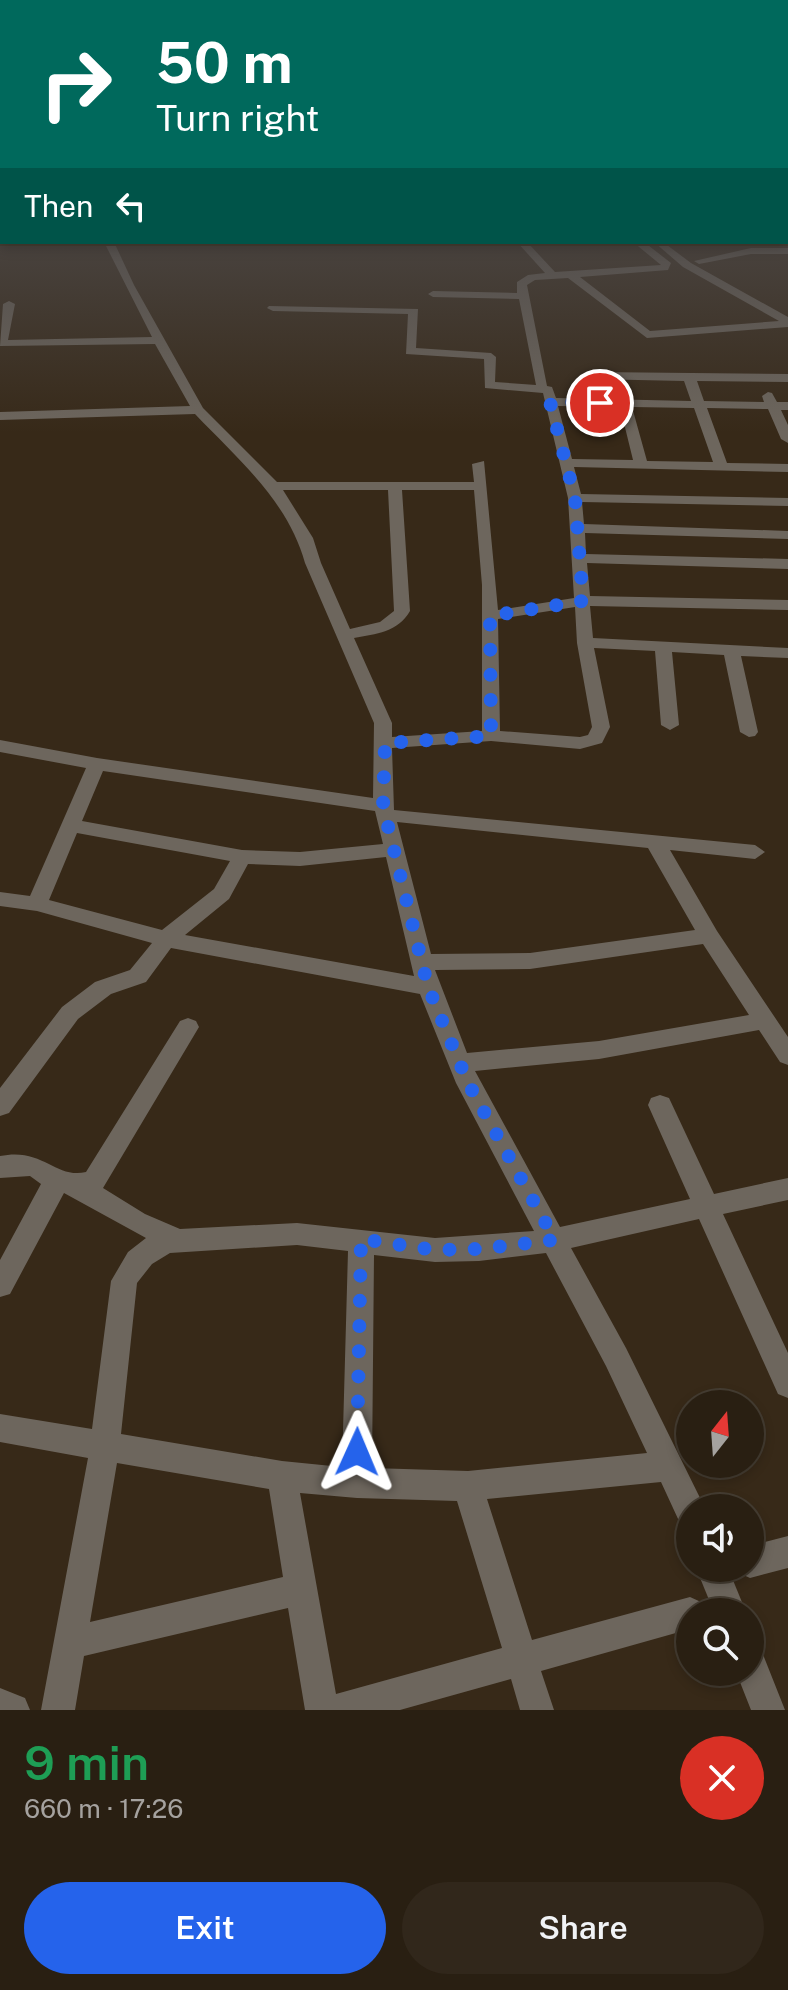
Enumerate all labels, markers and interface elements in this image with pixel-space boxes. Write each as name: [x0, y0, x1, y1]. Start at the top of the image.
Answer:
text: 50 m: [156, 30, 293, 96]
icon: right: [24, 32, 128, 136]
text: Turn right: [156, 97, 319, 139]
icon: left: [109, 184, 153, 228]
text: Then: [24, 188, 93, 224]
pin: [566, 369, 634, 437]
icon: arrive: [578, 381, 622, 425]
north arrow: [676, 1390, 764, 1478]
map controls: [676, 1390, 764, 1686]
position arrow: [315, 1410, 399, 1494]
button: sound: [676, 1494, 764, 1582]
button: search: [676, 1598, 764, 1686]
text: 9 min: [24, 1734, 149, 1791]
button: close: [680, 1736, 764, 1820]
text: 660 m · 17:26: [24, 1793, 183, 1824]
button: Exit: [24, 1882, 386, 1974]
button: Share: [402, 1882, 764, 1974]

